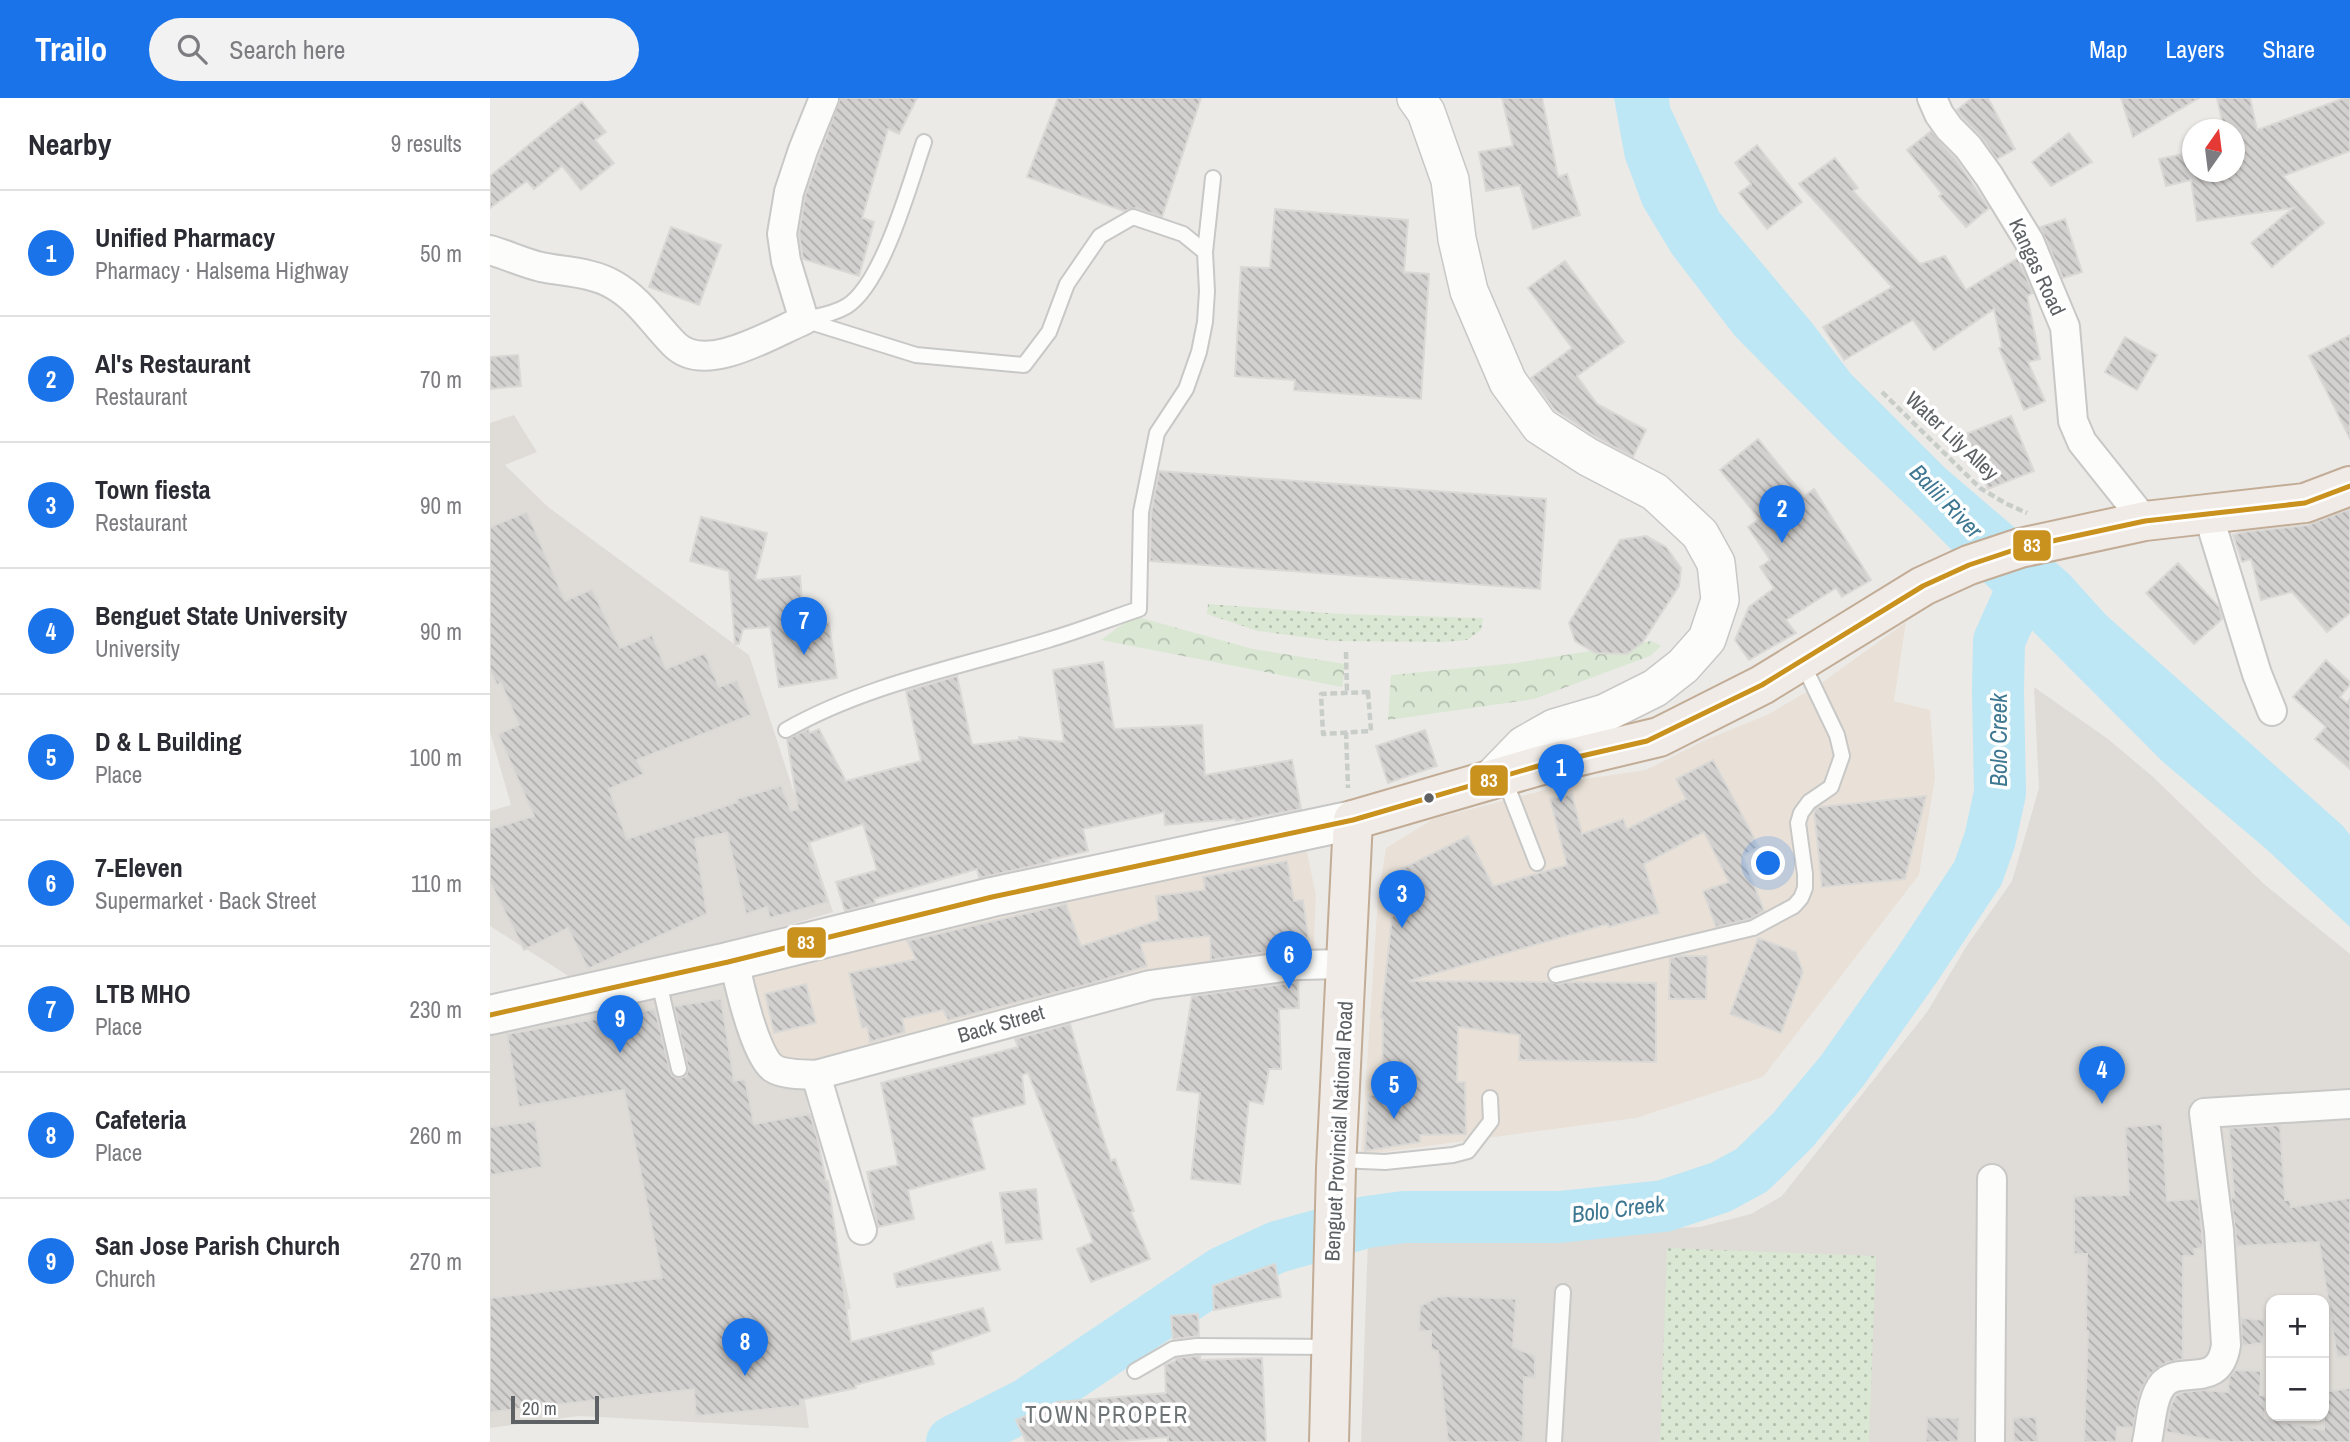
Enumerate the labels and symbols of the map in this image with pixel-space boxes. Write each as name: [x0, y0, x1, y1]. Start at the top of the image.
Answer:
north arrow: [2182, 119, 2245, 182]
street label: Kangas Road: [2002, 213, 2073, 320]
street label: Water Lily Alley: [1899, 385, 2006, 487]
water label: Balili River: [1903, 457, 1990, 545]
pin: 2: [1759, 485, 1805, 543]
line badge: 83: [2012, 529, 2052, 562]
text: 83: [2023, 532, 2041, 558]
pin: 7: [781, 597, 827, 655]
water label: Bolo Creek: [1983, 692, 2014, 787]
pin: 1: [1538, 744, 1584, 802]
line badge: 83: [1469, 764, 1509, 797]
text: 83: [1480, 767, 1498, 793]
unlabelled marker: [1422, 791, 1436, 805]
your location: [1751, 846, 1785, 880]
pin: 3: [1379, 870, 1425, 928]
line badge: 83: [786, 926, 827, 959]
text: 83: [797, 929, 815, 955]
pin: 6: [1266, 931, 1312, 989]
pin: 9: [597, 995, 643, 1053]
street label: Back Street: [954, 997, 1048, 1050]
street label: Benguet Provincial National Road: [1317, 1000, 1360, 1262]
pin: 4: [2079, 1046, 2125, 1104]
pin: 5: [1371, 1061, 1417, 1119]
water label: Bolo Creek: [1570, 1187, 1668, 1230]
pin: 8: [722, 1318, 768, 1376]
scale bar: [511, 1393, 598, 1425]
district label: TOWN PROPER: [1025, 1399, 1189, 1430]

